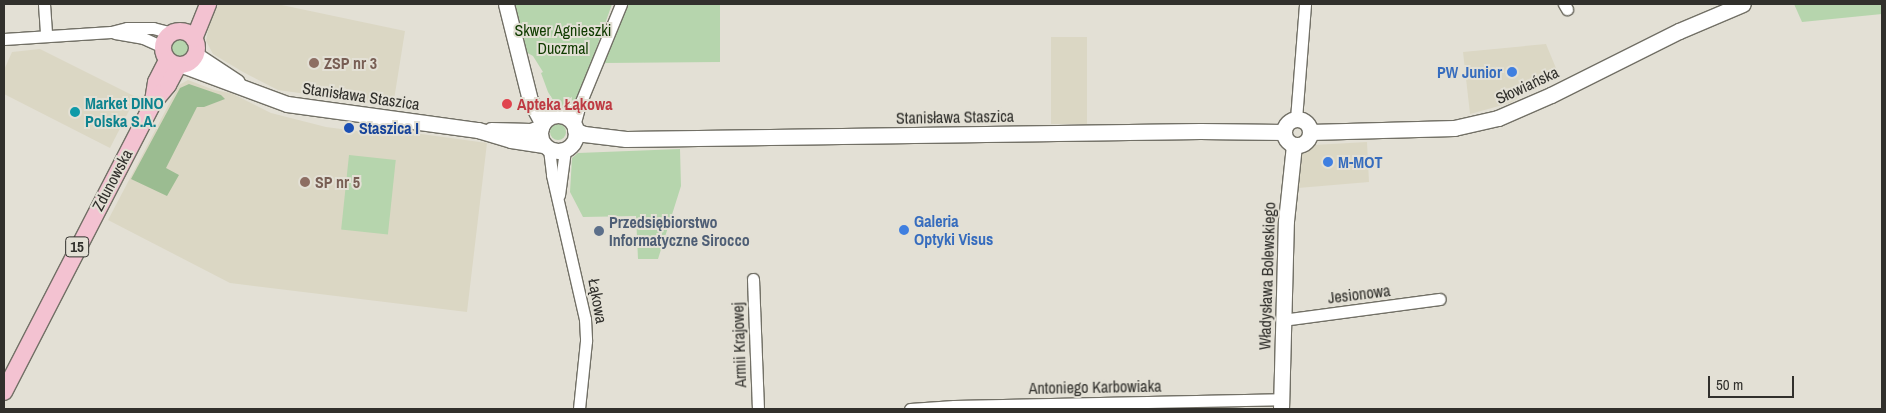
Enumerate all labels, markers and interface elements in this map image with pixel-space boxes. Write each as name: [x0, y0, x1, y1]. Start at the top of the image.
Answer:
park label: Skwer Agnieszki Duczmal: [514, 20, 612, 58]
place label: ZSP nr 3: [324, 53, 377, 73]
marker: ZSP nr 3: [308, 57, 320, 69]
place label: PW Junior: [1437, 62, 1502, 82]
street label: Słowiańska: [1493, 62, 1561, 108]
marker: PW Junior: [1506, 66, 1518, 78]
street label: Stanisława Staszica: [301, 78, 421, 114]
place label: Market DINO Polska S.A.: [85, 93, 164, 131]
place label: Apteka Łąkowa: [517, 94, 613, 114]
marker: Apteka Łąkowa: [501, 98, 513, 110]
marker: Market DINO Polska S.A.: [69, 106, 81, 118]
street label: Stanisława Staszica: [896, 106, 1014, 128]
place label: Staszica I: [359, 118, 419, 138]
marker: Staszica I: [343, 122, 355, 134]
street label: Zdunowska: [88, 146, 136, 214]
place label: M-MOT: [1338, 152, 1382, 172]
marker: M-MOT: [1322, 156, 1334, 168]
place label: SP nr 5: [315, 172, 360, 192]
marker: SP nr 5: [299, 176, 311, 188]
street label: Władysława Bolewskiego: [1255, 202, 1279, 350]
place label: Galeria Optyki Visus: [914, 211, 993, 249]
place label: Przedsiębiorstwo Informatyczne Sirocco: [609, 212, 750, 250]
marker: Galeria Optyki Visus: [898, 224, 910, 236]
marker: Przedsiębiorstwo Informatyczne Sirocco: [593, 225, 605, 237]
road number: 15: [64, 234, 90, 260]
street label: Łąkowa: [585, 277, 611, 325]
street label: Jesionowa: [1327, 281, 1391, 307]
street label: Armii Krajowej: [728, 302, 750, 388]
scale bar: [1711, 366, 1797, 398]
text: 50 m: [1716, 374, 1743, 395]
street label: Antoniego Karbowiaka: [1028, 376, 1162, 398]

